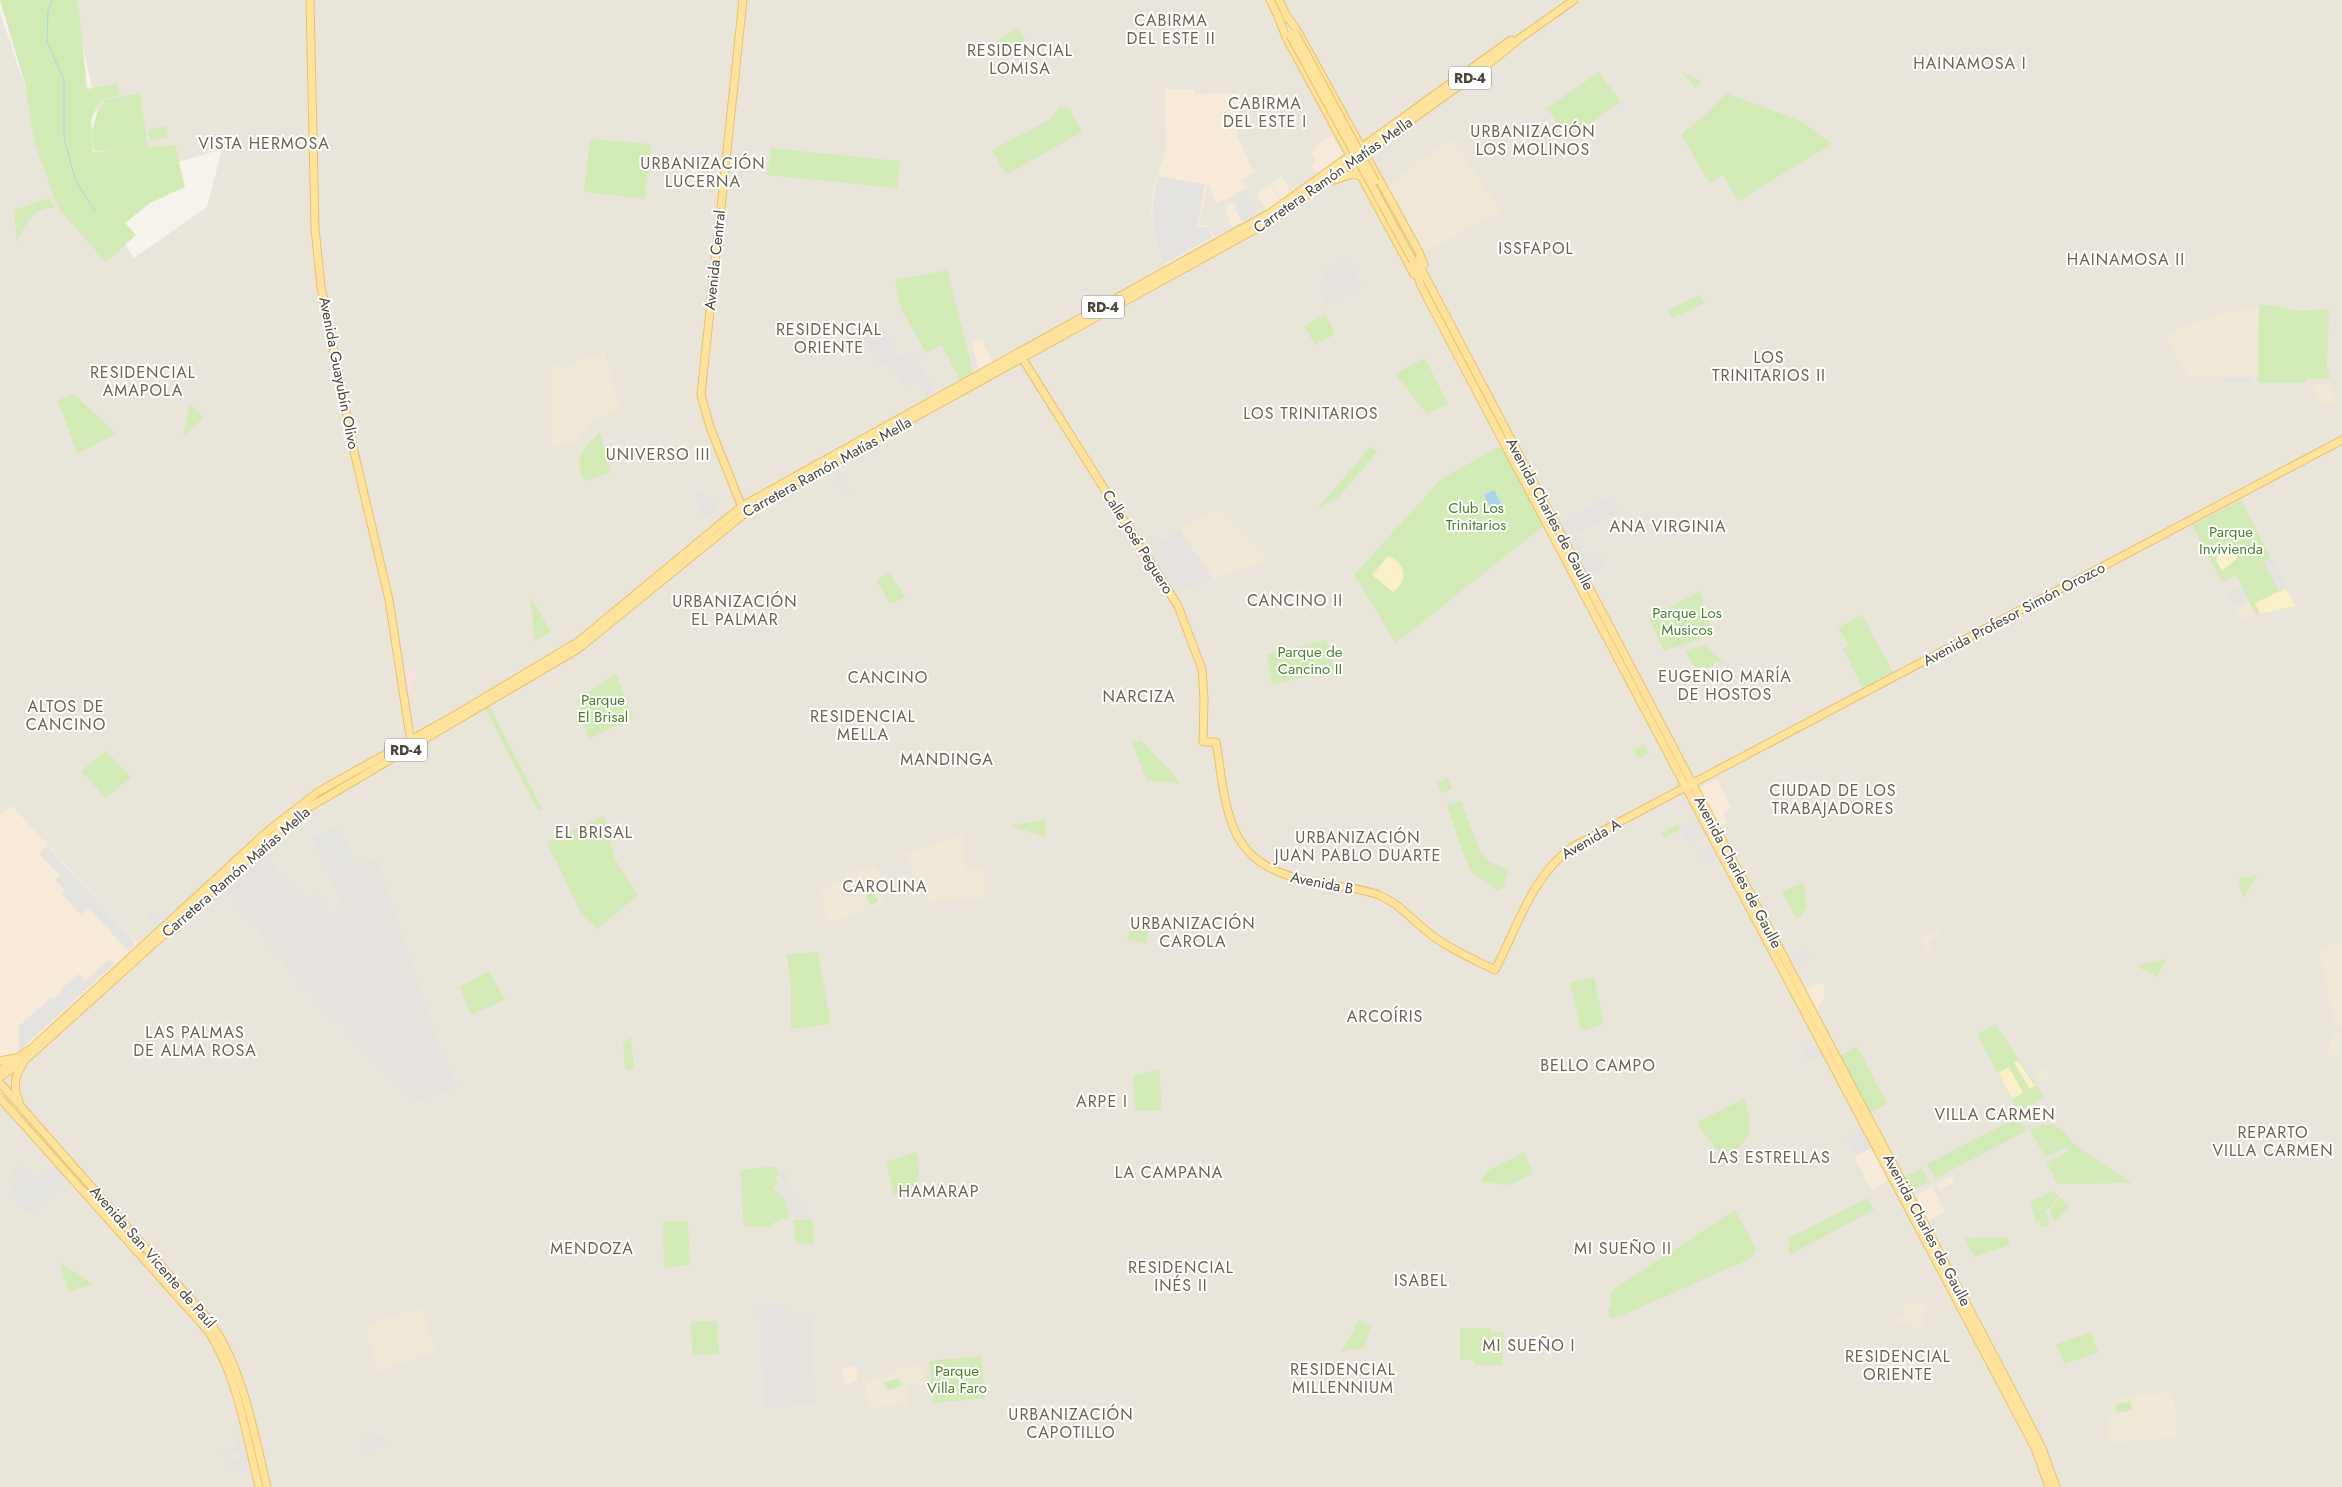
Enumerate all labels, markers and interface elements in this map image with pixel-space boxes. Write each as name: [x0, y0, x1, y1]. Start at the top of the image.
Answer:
district label: CABIRMA DEL ESTE II: [1126, 9, 1216, 50]
district label: RESIDENCIAL LOMISA: [967, 39, 1073, 80]
district label: HAINAMOSA I: [1913, 52, 2027, 75]
road number: RD-4: [1449, 66, 1491, 90]
district label: CABIRMA DEL ESTE I: [1223, 92, 1307, 133]
street label: Carretera Ramón Matías Mella: [1249, 112, 1417, 238]
district label: URBANIZACIÓN LOS MOLINOS: [1470, 120, 1596, 161]
district label: VISTA HERMOSA: [198, 132, 330, 155]
district label: URBANIZACIÓN LUCERNA: [640, 152, 766, 193]
street label: Avenida Central: [699, 209, 731, 311]
district label: ISSFAPOL: [1498, 237, 1574, 260]
district label: HAINAMOSA II: [2067, 248, 2185, 271]
street label: Avenida Guayubín Olivo: [313, 295, 365, 451]
road number: RD-4: [1082, 296, 1124, 318]
district label: RESIDENCIAL ORIENTE: [776, 318, 882, 359]
district label: LOS TRINITARIOS II: [1712, 346, 1826, 387]
district label: RESIDENCIAL AMAPOLA: [90, 361, 196, 402]
district label: LOS TRINITARIOS: [1243, 402, 1379, 425]
street label: Carretera Ramón Matías Mella: [739, 411, 915, 523]
street label: Avenida Charles de Gaulle: [1500, 434, 1600, 594]
district label: UNIVERSO III: [606, 443, 710, 466]
street label: Calle José Peguero: [1097, 486, 1179, 598]
park label: Club Los Trinitarios: [1446, 497, 1506, 536]
district label: ANA VIRGINIA: [1610, 515, 1726, 538]
park label: Parque Invivienda: [2199, 521, 2263, 560]
street label: Avenida Profesor Simón Orozco: [1919, 557, 2109, 671]
district label: CANCINO II: [1247, 589, 1343, 612]
district label: URBANIZACIÓN EL PALMAR: [672, 590, 798, 631]
park label: Parque Los Musicos: [1652, 602, 1722, 641]
park label: Parque de Cancino II: [1278, 641, 1343, 680]
district label: EUGENIO MARÍA DE HOSTOS: [1658, 665, 1792, 706]
district label: CANCINO: [848, 666, 928, 689]
district label: NARCIZA: [1102, 685, 1176, 708]
park label: Parque El Brisal: [578, 689, 628, 728]
district label: ALTOS DE CANCINO: [26, 695, 106, 736]
district label: RESIDENCIAL MELLA: [810, 705, 916, 746]
road number: RD-4: [385, 738, 427, 762]
district label: MANDINGA: [900, 748, 994, 771]
district label: CIUDAD DE LOS TRABAJADORES: [1769, 779, 1897, 820]
street label: Avenida Charles de Gaulle: [1688, 792, 1788, 952]
street label: Carretera Ramón Matías Mella: [157, 801, 315, 943]
street label: Avenida A: [1557, 813, 1625, 865]
district label: EL BRISAL: [555, 821, 633, 844]
district label: URBANIZACIÓN JUAN PABLO DUARTE: [1273, 826, 1441, 867]
street label: Avenida B: [1289, 866, 1355, 900]
district label: CAROLINA: [843, 875, 927, 898]
district label: URBANIZACIÓN CAROLA: [1130, 912, 1256, 953]
district label: ARCOÍRIS: [1347, 1005, 1423, 1028]
district label: LAS PALMAS DE ALMA ROSA: [133, 1021, 257, 1062]
district label: BELLO CAMPO: [1540, 1054, 1656, 1077]
district label: ARPE I: [1076, 1090, 1128, 1113]
district label: VILLA CARMEN: [1934, 1103, 2056, 1126]
district label: REPARTO VILLA CARMEN: [2212, 1121, 2334, 1162]
district label: LAS ESTRELLAS: [1709, 1146, 1831, 1169]
street label: Avenida Charles de Gaulle: [1877, 1150, 1977, 1310]
district label: LA CAMPANA: [1115, 1161, 1223, 1184]
district label: HAMARAP: [899, 1180, 979, 1203]
street label: Avenida San Vicente de Paúl: [85, 1181, 221, 1333]
district label: MENDOZA: [550, 1237, 634, 1260]
district label: MI SUEÑO II: [1574, 1237, 1672, 1260]
district label: RESIDENCIAL INÉS II: [1128, 1256, 1234, 1297]
district label: ISABEL: [1394, 1269, 1448, 1292]
district label: MI SUEÑO I: [1482, 1334, 1576, 1357]
district label: RESIDENCIAL ORIENTE: [1845, 1345, 1951, 1386]
district label: RESIDENCIAL MILLENNIUM: [1290, 1358, 1396, 1399]
park label: Parque Villa Faro: [927, 1360, 987, 1399]
district label: URBANIZACIÓN CAPOTILLO: [1008, 1403, 1134, 1444]

